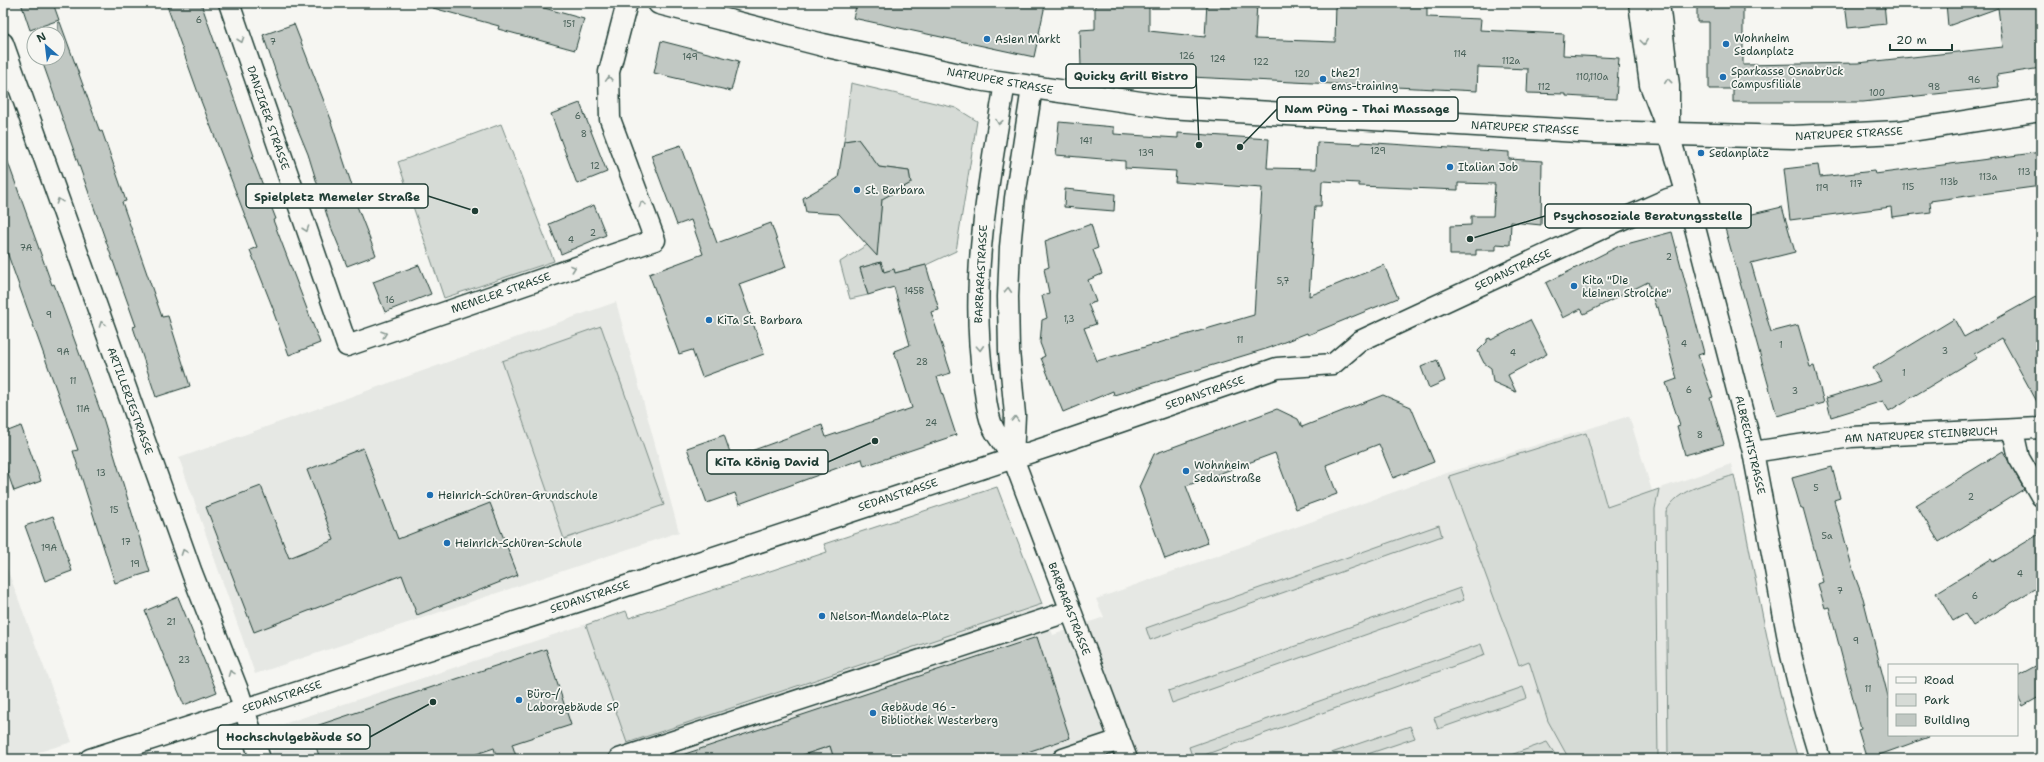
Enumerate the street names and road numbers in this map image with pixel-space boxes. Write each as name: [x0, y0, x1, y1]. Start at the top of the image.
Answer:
street label: DANZIGER STRASSE: [243, 64, 293, 172]
street label: NATRUPER STRASSE: [945, 64, 1055, 98]
street label: NATRUPER STRASSE: [1471, 118, 1579, 138]
street label: NATRUPER STRASSE: [1795, 124, 1903, 144]
street label: BARBARASTRASSE: [971, 224, 991, 324]
street label: SEDANSTRASSE: [1472, 246, 1554, 294]
street label: MEMELER STRASSE: [449, 269, 553, 317]
street label: ARTILLERIESTRASSE: [104, 345, 156, 457]
street label: SEDANSTRASSE: [1163, 372, 1247, 414]
street label: ALBRECHTSTRASSE: [1731, 394, 1769, 496]
street label: AM NATRUPER STEINBRUCH: [1844, 423, 1998, 447]
street label: SEDANSTRASSE: [856, 475, 940, 515]
street label: BARBARASTRASSE: [1044, 560, 1094, 658]
street label: SEDANSTRASSE: [548, 577, 632, 617]
street label: SEDANSTRASSE: [240, 677, 324, 717]

